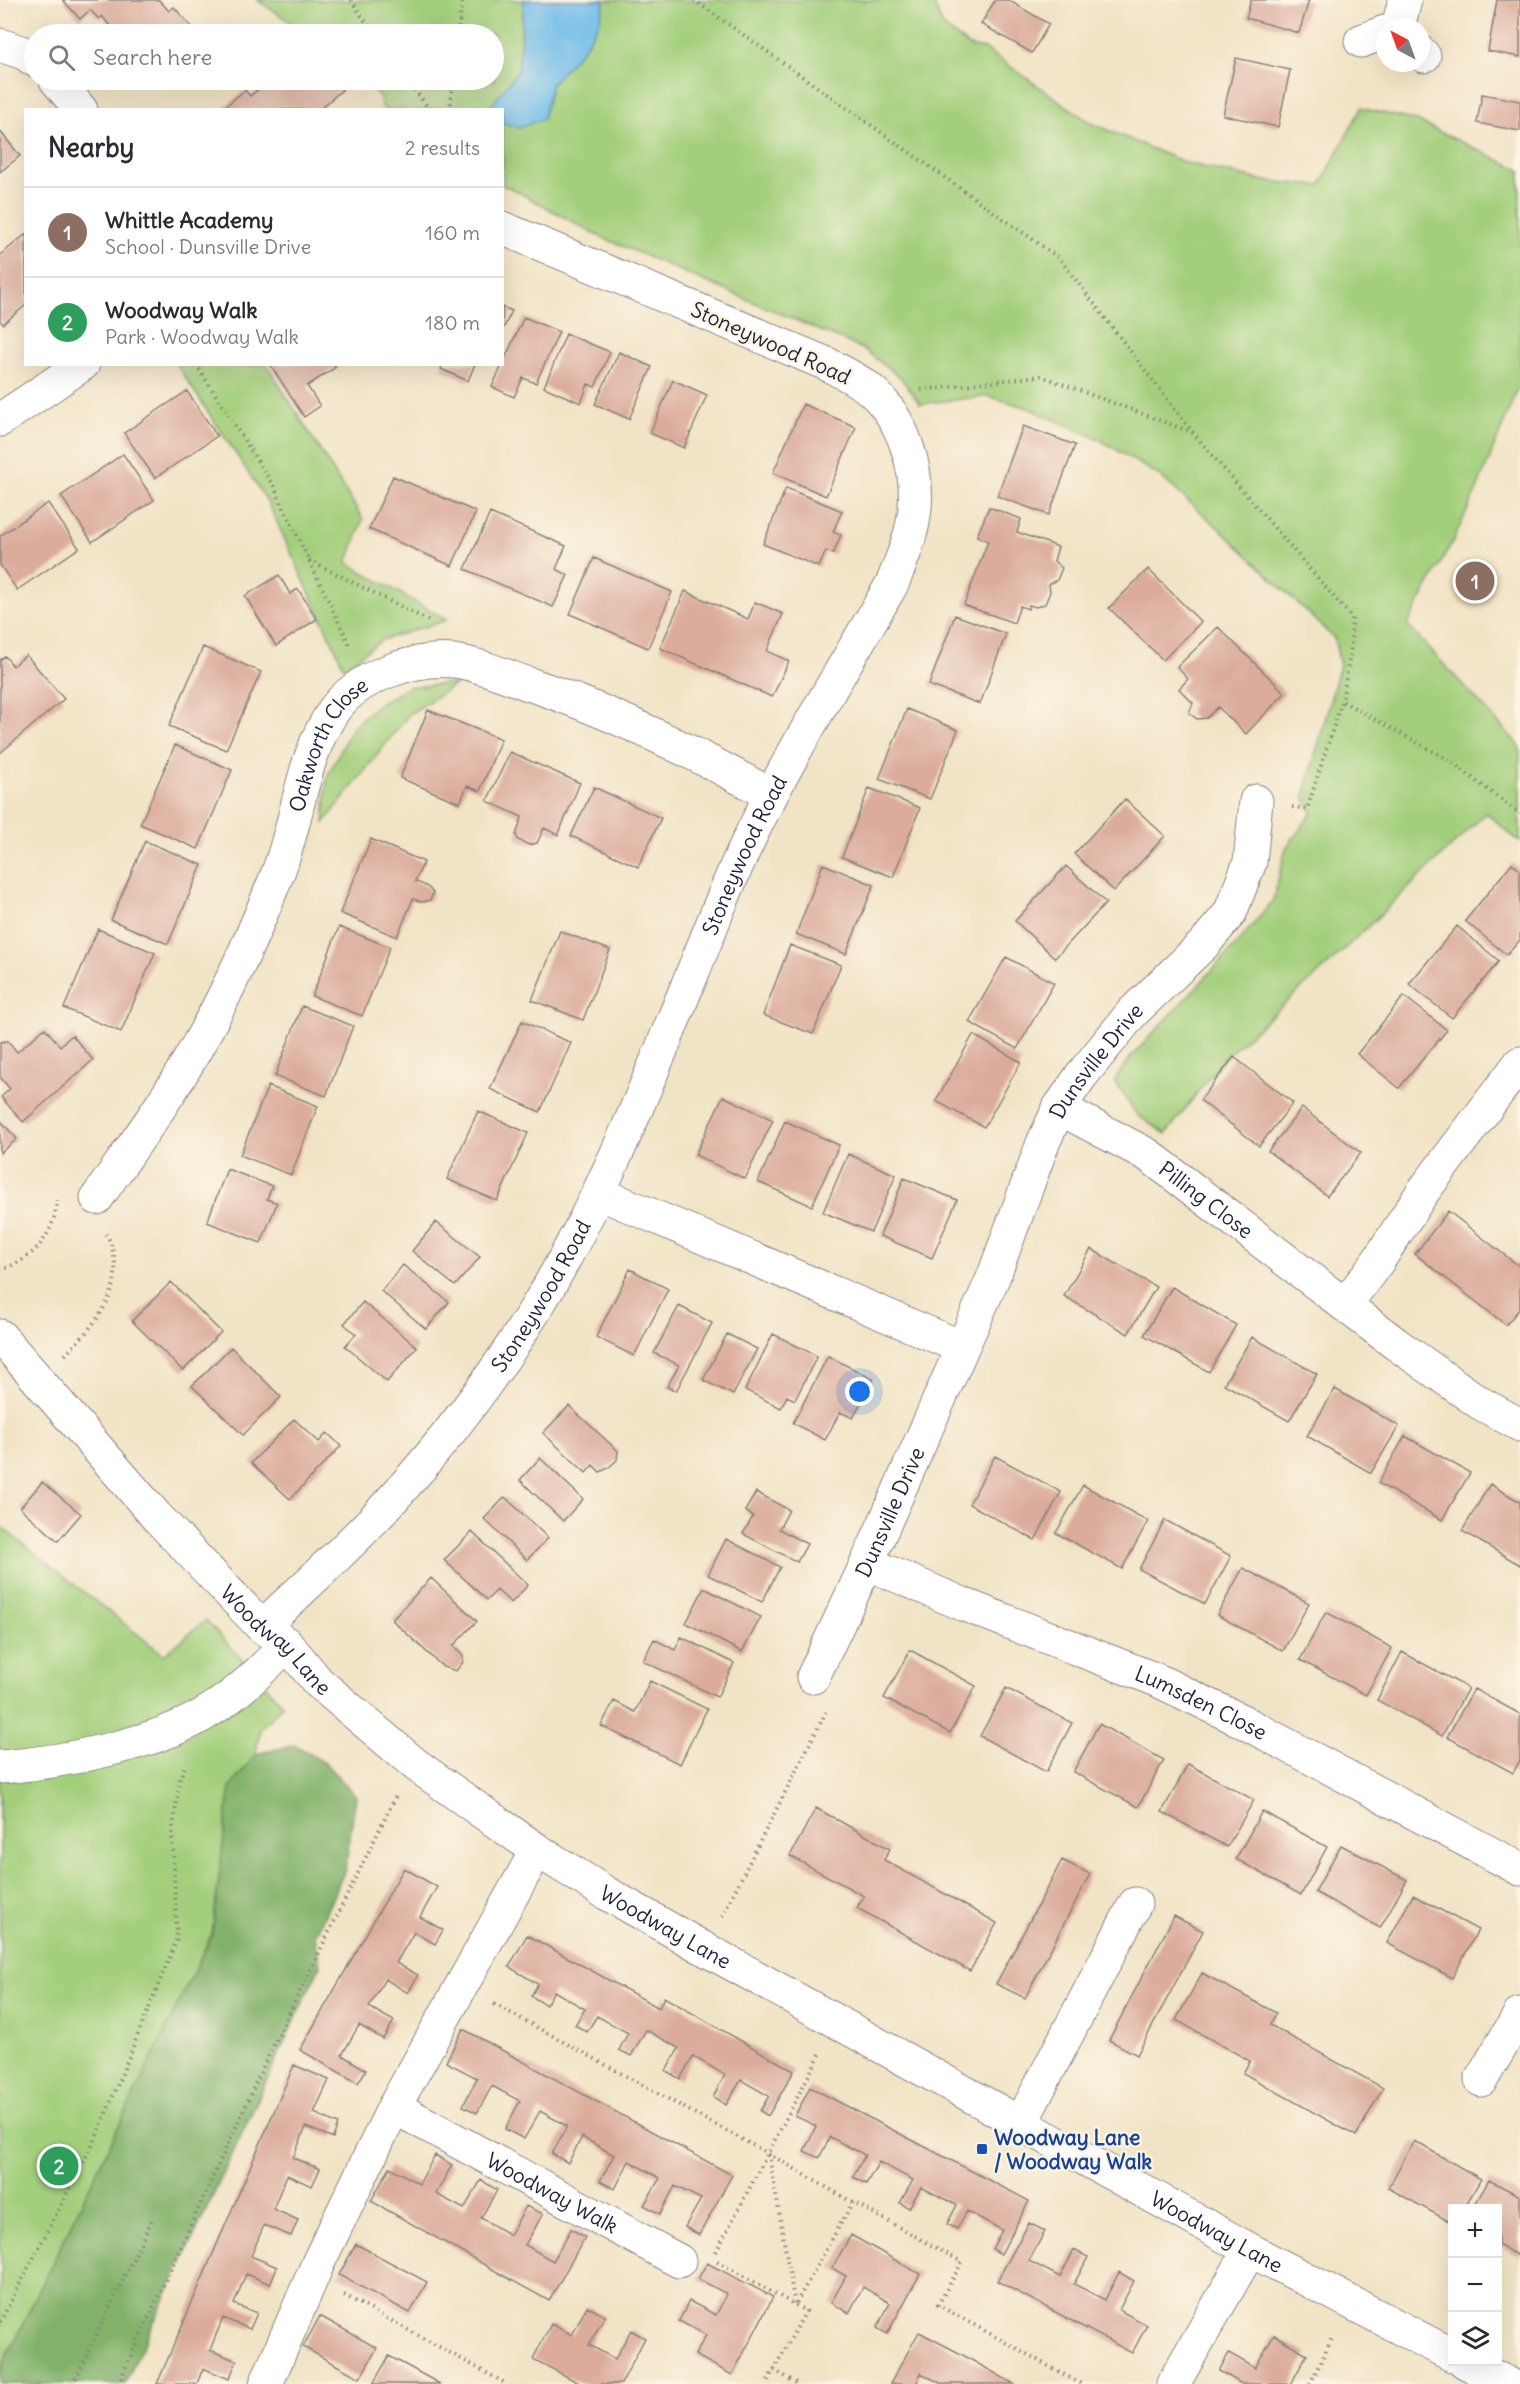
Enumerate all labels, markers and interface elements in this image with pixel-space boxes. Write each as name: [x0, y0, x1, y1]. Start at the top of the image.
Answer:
north arrow: [1376, 18, 1430, 72]
search box: [24, 24, 504, 90]
icon: search: [45, 41, 78, 74]
text: Search here: [93, 43, 212, 71]
text: Nearby: [48, 131, 134, 164]
text: 2 results: [405, 135, 480, 160]
text: Whittle Academy: [105, 206, 273, 234]
text: 1: [64, 220, 71, 245]
text: 160 m: [425, 220, 480, 245]
text: School · Dunsville Drive: [105, 234, 311, 259]
text: Woodway Walk: [105, 296, 257, 324]
street label: Stoneywood Road: [687, 296, 855, 390]
text: 2: [62, 310, 73, 335]
text: 180 m: [425, 310, 480, 335]
text: Park · Woodway Walk: [105, 324, 299, 349]
pin: 1: [1456, 558, 1494, 604]
street label: Oakworth Close: [283, 671, 373, 815]
street label: Stoneywood Road: [696, 771, 793, 939]
street label: Dunsville Drive: [1043, 997, 1148, 1123]
street label: Pilling Close: [1154, 1155, 1259, 1244]
street label: Stoneywood Road: [485, 1215, 596, 1377]
your location: [845, 1377, 874, 1406]
street label: Dunsville Drive: [849, 1443, 930, 1581]
street label: Woodway Lane: [215, 1579, 337, 1701]
street label: Lumsden Close: [1131, 1659, 1272, 1745]
street label: Woodway Lane: [595, 1879, 736, 1974]
place label: Woodway Lane / Woodway Walk: [994, 2124, 1152, 2175]
marker: Woodway Lane / Woodway Walk: [975, 2142, 989, 2156]
pin: 2: [40, 2144, 78, 2188]
street label: Woodway Walk: [482, 2146, 623, 2239]
street label: Woodway Lane: [1146, 2184, 1288, 2278]
map controls: [1448, 2204, 1502, 2366]
button: +: [1448, 2204, 1502, 2258]
button: −: [1448, 2258, 1502, 2312]
button: layers: [1448, 2312, 1502, 2366]

